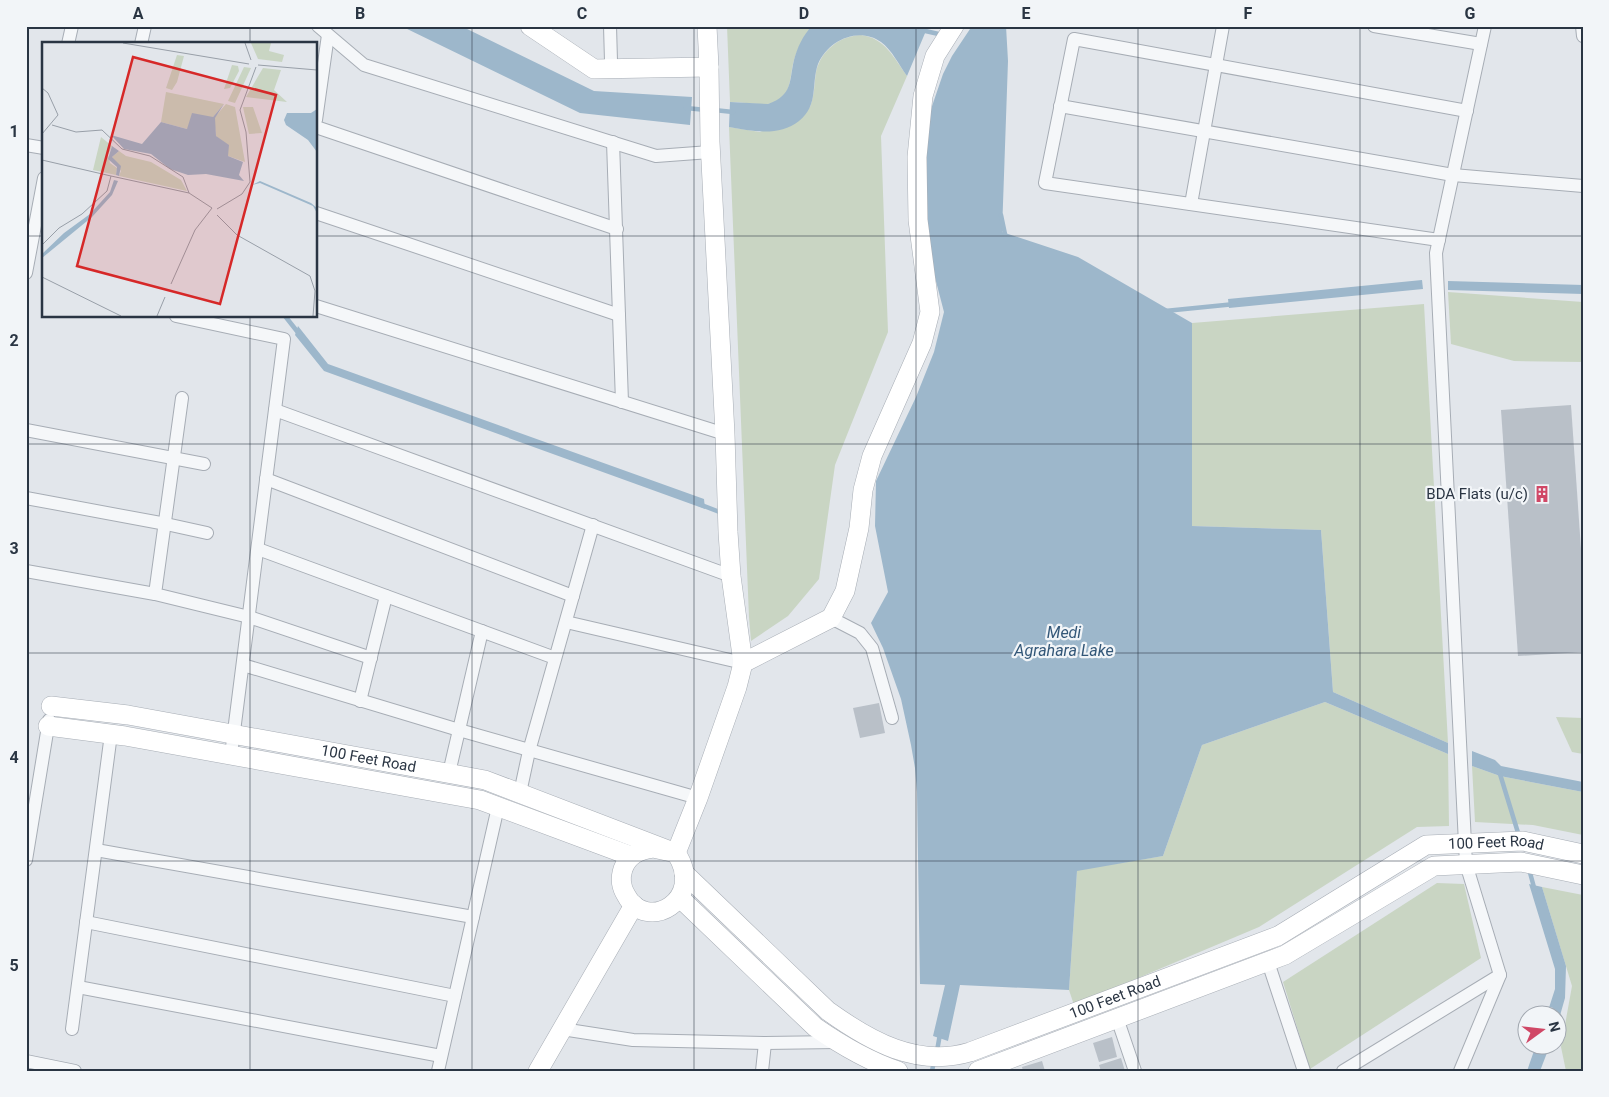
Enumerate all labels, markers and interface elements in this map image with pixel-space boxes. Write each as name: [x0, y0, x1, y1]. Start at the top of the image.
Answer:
text: A: [133, 4, 144, 23]
text: B: [355, 4, 365, 23]
text: C: [577, 4, 587, 23]
text: D: [799, 4, 809, 23]
text: E: [1022, 4, 1031, 23]
text: F: [1244, 4, 1253, 23]
text: G: [1465, 4, 1476, 23]
inset map: [42, 42, 318, 318]
text: 1: [9, 122, 19, 141]
text: 2: [9, 331, 19, 350]
building icon: BDA Flats (u/c): [1532, 484, 1552, 504]
place label: BDA Flats (u/c): [1426, 485, 1528, 503]
text: 3: [9, 539, 19, 558]
water label: Medi Agrahara Lake: [1013, 623, 1114, 660]
street label: 100 Feet Road: [320, 741, 417, 776]
text: 4: [9, 748, 19, 767]
street label: 100 Feet Road: [1448, 831, 1546, 854]
text: 5: [9, 956, 19, 975]
street label: 100 Feet Road: [1067, 972, 1163, 1023]
north arrow: [1516, 1004, 1566, 1054]
text: N: [1546, 1020, 1564, 1033]

